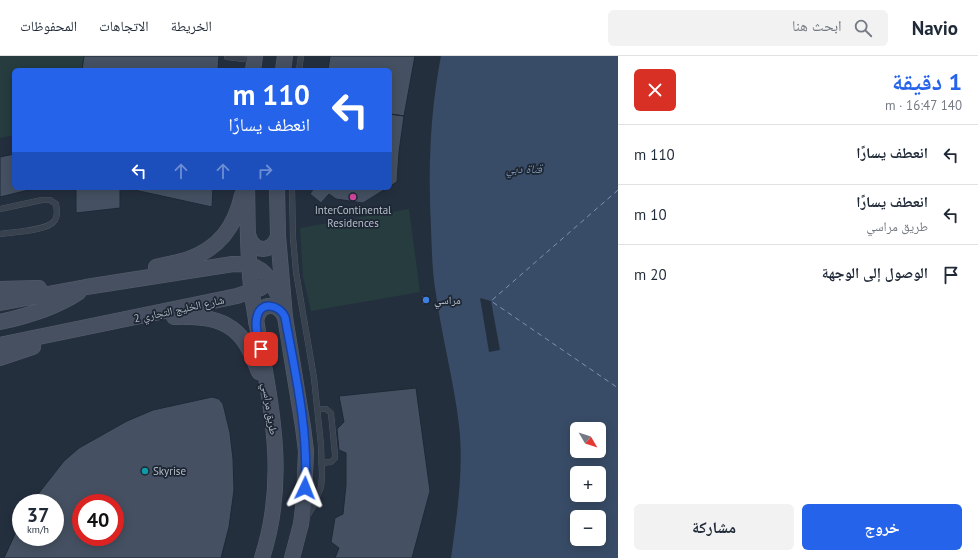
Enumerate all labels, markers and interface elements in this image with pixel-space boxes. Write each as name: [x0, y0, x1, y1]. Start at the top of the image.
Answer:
search box: [608, 10, 888, 46]
text: ابحث هنا: [792, 16, 842, 35]
text: Navio: [912, 16, 958, 40]
text: المحفوظات: [20, 17, 77, 35]
text: الاتجاهات: [99, 17, 149, 35]
text: الخريطة: [171, 17, 212, 35]
icon: search: [852, 17, 874, 39]
text: 1 دقيقة: [892, 66, 962, 97]
button: close: [634, 69, 676, 111]
text: 110 m: [233, 76, 310, 113]
icon: left: [324, 84, 376, 136]
text: 140 m · 16:47: [885, 97, 962, 114]
text: انعطف يسارًا: [229, 113, 310, 136]
text: انعطف يسارًا: [856, 143, 928, 162]
icon: left: [940, 144, 962, 166]
text: 110 m: [634, 145, 675, 164]
icon: left: [128, 160, 150, 182]
icon: ahead: [170, 160, 192, 182]
icon: ahead: [212, 160, 234, 182]
icon: right: [254, 160, 276, 182]
water label: قناة دبي: [506, 161, 544, 179]
marker: InterContinental Residences: [348, 192, 358, 202]
text: انعطف يسارًا: [856, 192, 928, 211]
place label: InterContinental Residences: [315, 203, 392, 230]
icon: left: [940, 204, 962, 226]
text: 10 m: [634, 205, 667, 224]
text: طريق مراسي: [866, 218, 928, 235]
text: الوصول إلى الوجهة: [822, 263, 928, 282]
icon: arrive: [940, 264, 962, 286]
text: 20 m: [634, 265, 667, 284]
street label: شارع الخليج التجاري 2: [133, 293, 226, 327]
place label: مراسي: [434, 293, 461, 309]
marker: مراسي: [421, 295, 431, 305]
pin: [244, 332, 278, 366]
icon: arrive: [250, 338, 272, 360]
street label: طريق مراسي: [257, 382, 281, 436]
north arrow: [570, 422, 606, 458]
map controls: [570, 422, 606, 546]
place label: Skyrise: [153, 464, 186, 478]
marker: Skyrise: [140, 466, 150, 476]
button: +: [570, 466, 606, 502]
position arrow: [284, 467, 326, 509]
speed limit sign: 40: [72, 494, 124, 546]
text: 37: [27, 502, 49, 528]
button: مشاركة: [634, 504, 794, 550]
button: خروج: [802, 504, 962, 550]
button: −: [570, 510, 606, 546]
text: km/h: [27, 523, 49, 536]

